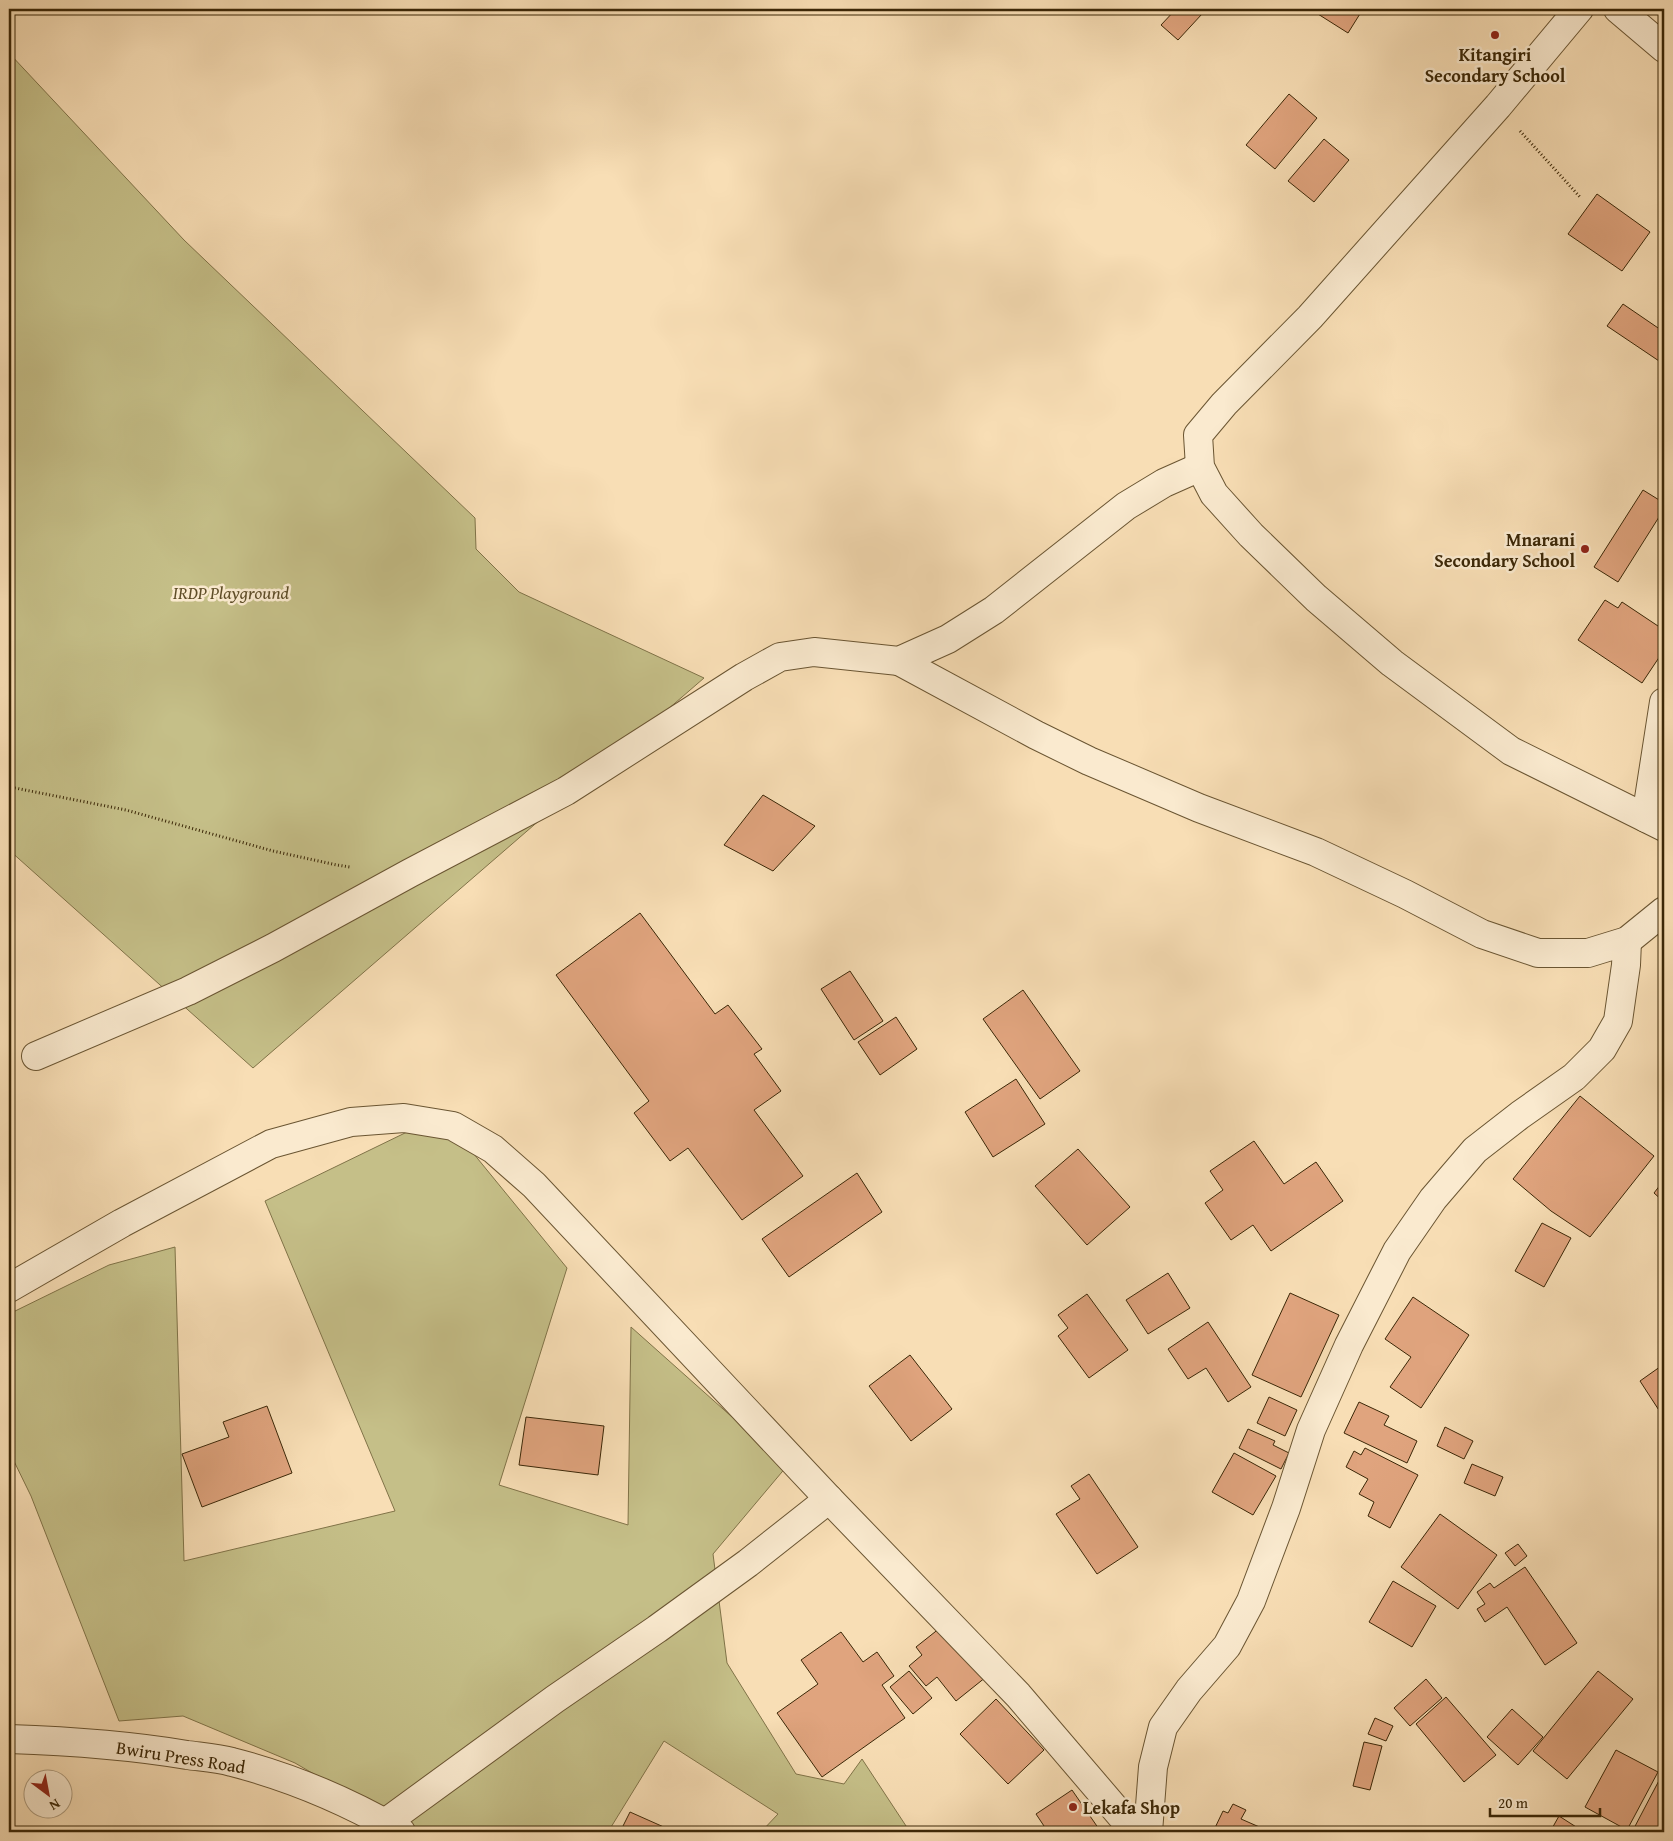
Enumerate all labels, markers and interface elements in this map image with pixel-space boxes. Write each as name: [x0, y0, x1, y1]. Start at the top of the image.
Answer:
marker: Kitangiri Secondary School: [1489, 29, 1501, 41]
place label: Kitangiri Secondary School: [1425, 41, 1566, 89]
place label: Mnarani Secondary School: [1434, 526, 1575, 574]
marker: Mnarani Secondary School: [1579, 543, 1591, 555]
park label: IRDP Playground: [173, 579, 290, 606]
street label: Bwiru Press Road: [115, 1733, 248, 1781]
north arrow: [22, 1768, 72, 1818]
scale bar: [1490, 1786, 1600, 1818]
text: 20 m: [1498, 1792, 1529, 1813]
text: N: [45, 1794, 64, 1816]
place label: Lekafa Shop: [1083, 1794, 1180, 1821]
marker: Lekafa Shop: [1067, 1801, 1079, 1813]

